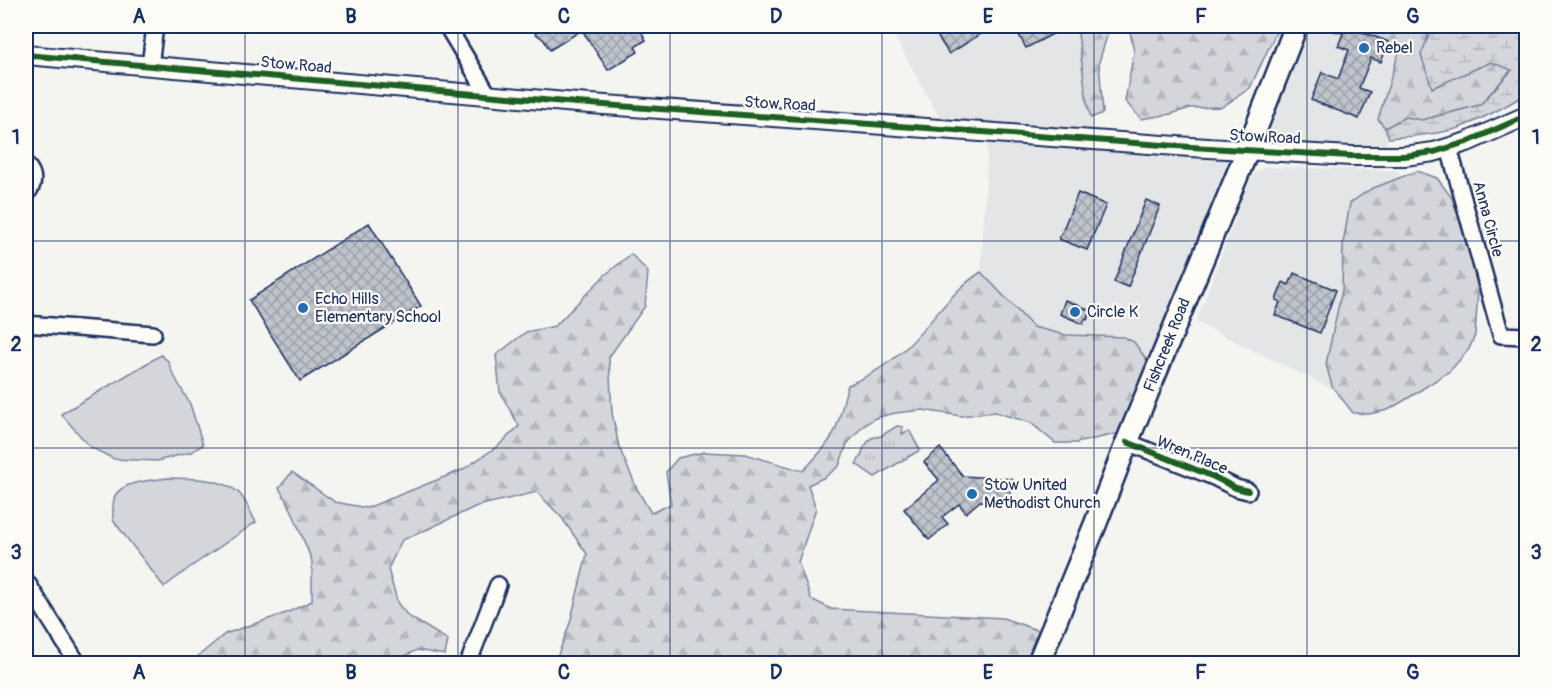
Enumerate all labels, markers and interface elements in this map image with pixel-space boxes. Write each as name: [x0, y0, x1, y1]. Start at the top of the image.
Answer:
text: A: [133, 4, 146, 29]
text: B: [345, 4, 357, 29]
text: C: [558, 4, 570, 29]
text: D: [770, 4, 783, 29]
text: E: [983, 4, 994, 29]
text: F: [1195, 4, 1207, 29]
text: G: [1406, 4, 1420, 29]
place label: Rebel: [1376, 38, 1413, 58]
marker: Rebel: [1357, 41, 1371, 55]
street label: Stow Road: [259, 52, 333, 78]
street label: Stow Road: [744, 92, 816, 116]
text: 1: [12, 125, 20, 150]
street label: Stow Road: [1229, 125, 1301, 149]
text: 1: [1532, 125, 1540, 150]
street label: Anna Circle: [1468, 179, 1508, 259]
place label: Echo Hills Elementary School: [315, 289, 441, 327]
street label: Fishcreek Road: [1139, 295, 1195, 395]
marker: Echo Hills Elementary School: [296, 301, 310, 315]
place label: Circle K: [1087, 302, 1139, 322]
marker: Circle K: [1068, 305, 1082, 319]
text: 2: [10, 332, 22, 357]
text: 2: [1530, 332, 1542, 357]
street label: Wren Place: [1153, 431, 1231, 479]
place label: Stow United Methodist Church: [984, 475, 1101, 513]
marker: Stow United Methodist Church: [965, 487, 979, 501]
text: 3: [10, 540, 22, 565]
text: 3: [1530, 540, 1542, 565]
text: A: [133, 660, 146, 685]
text: B: [345, 660, 357, 685]
text: C: [558, 660, 570, 685]
text: D: [770, 660, 783, 685]
text: E: [983, 660, 994, 685]
text: F: [1195, 660, 1207, 685]
text: G: [1406, 660, 1420, 685]

